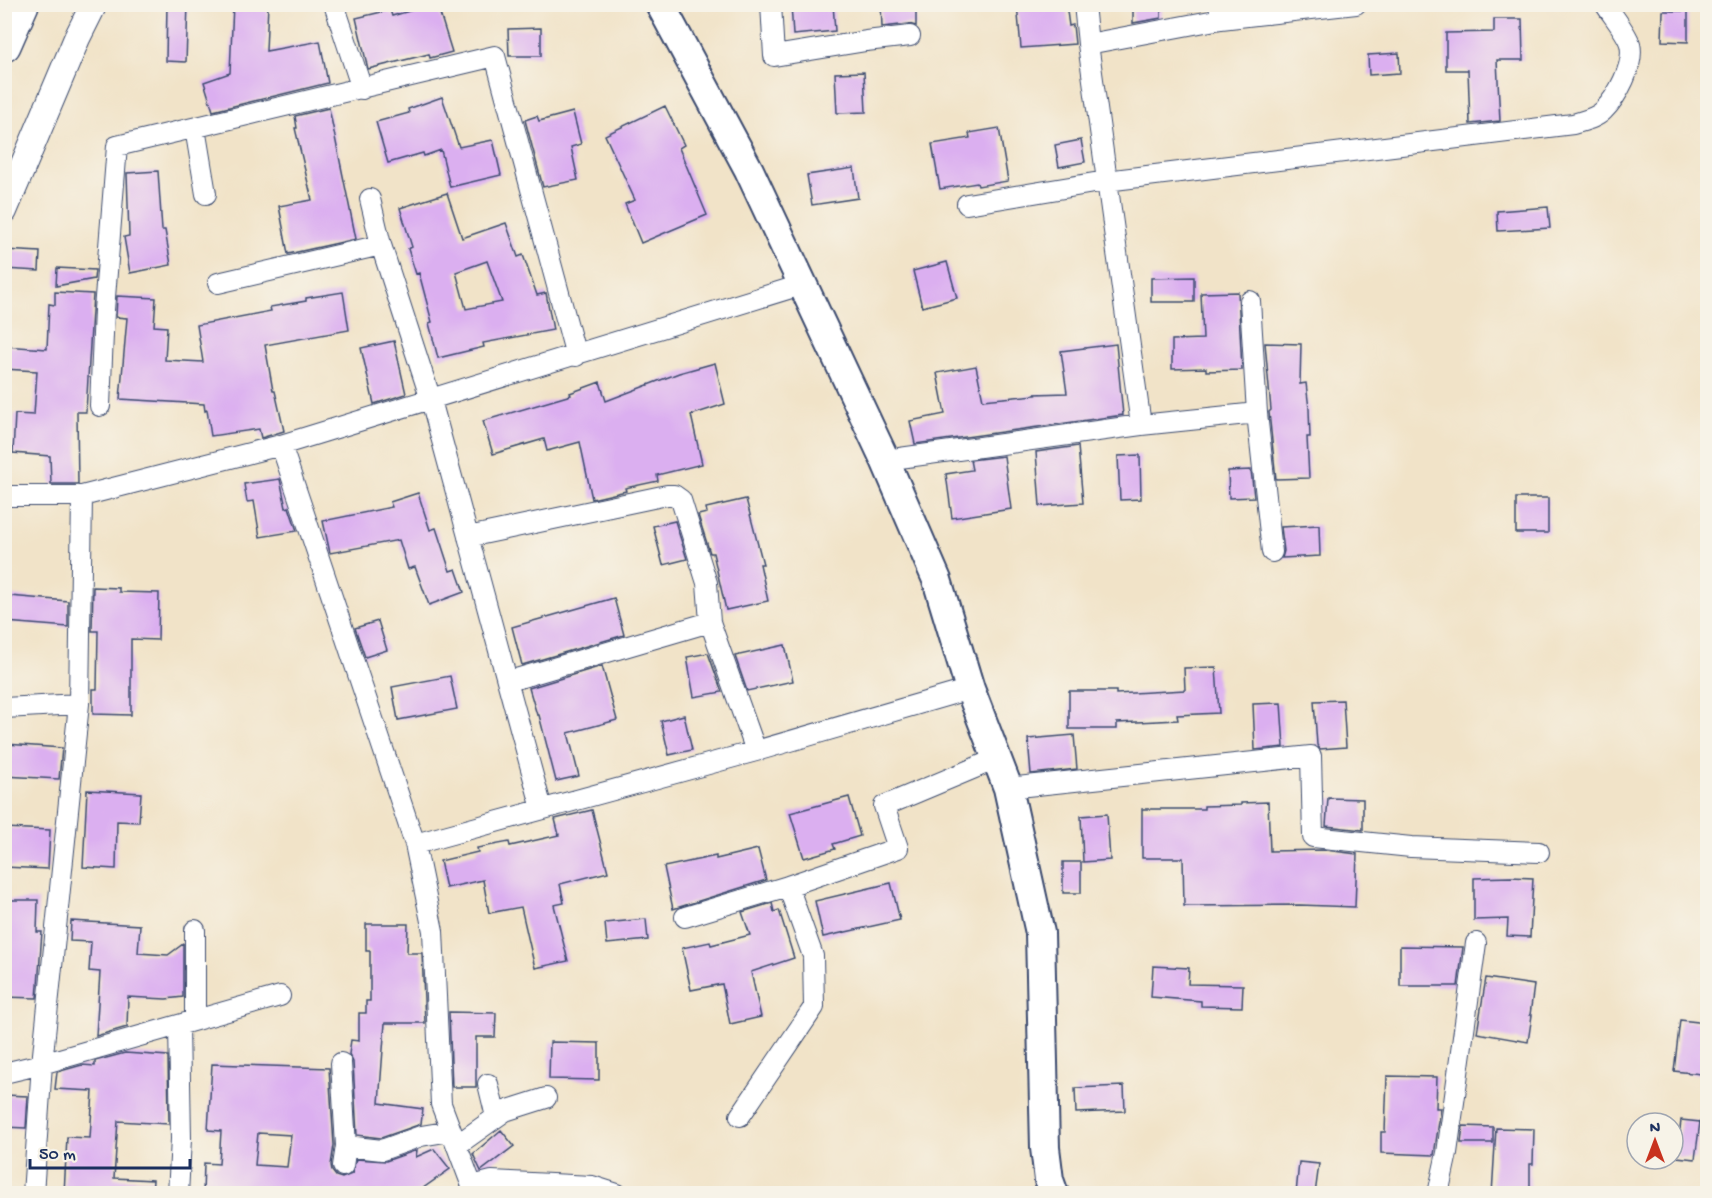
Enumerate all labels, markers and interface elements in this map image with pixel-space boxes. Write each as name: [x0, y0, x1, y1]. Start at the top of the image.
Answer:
north arrow: [1625, 1111, 1685, 1171]
text: N: [1650, 1120, 1661, 1139]
scale bar: [30, 1132, 190, 1170]
text: 50 m: [39, 1145, 76, 1166]

